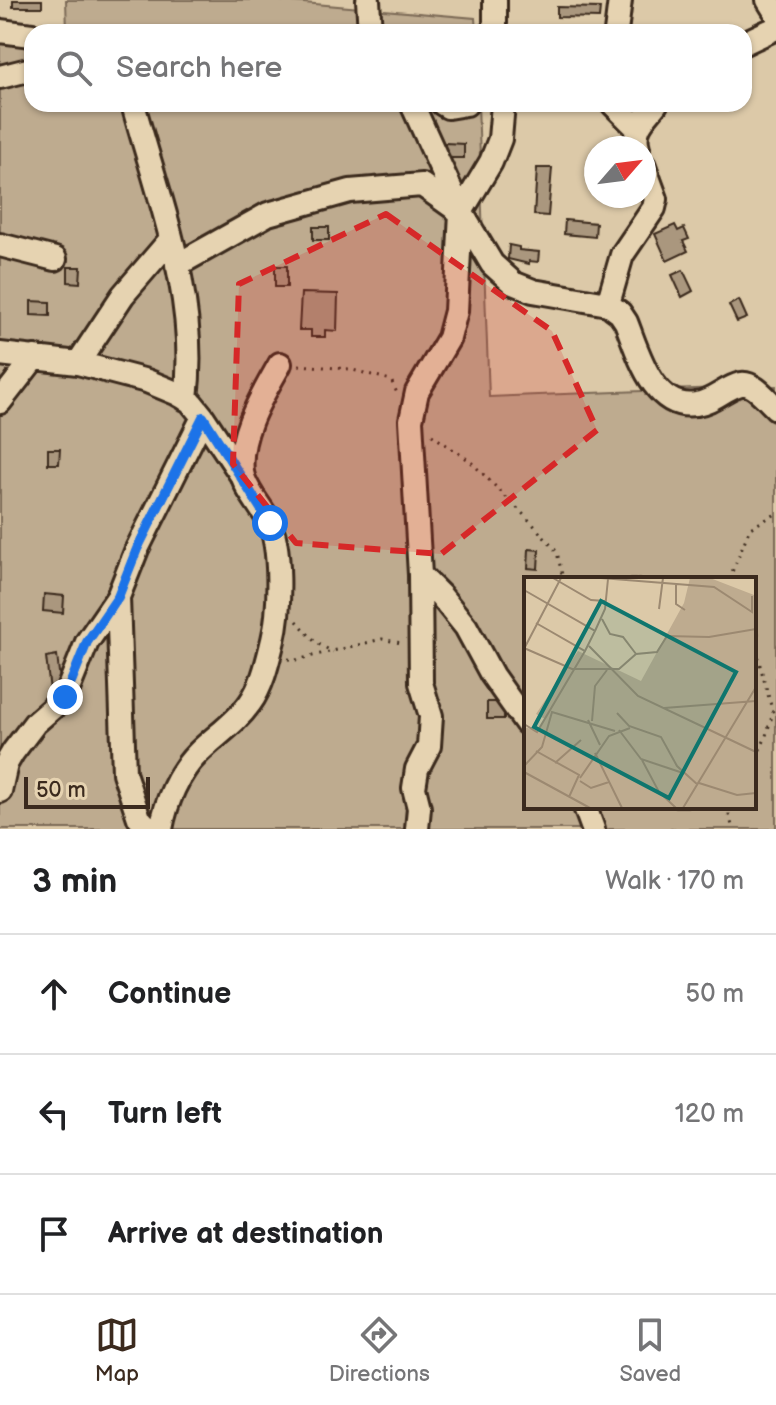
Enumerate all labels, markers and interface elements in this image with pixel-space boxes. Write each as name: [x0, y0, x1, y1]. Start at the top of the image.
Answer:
search box: [24, 24, 752, 112]
icon: search: [52, 46, 96, 90]
text: Search here: [116, 50, 282, 86]
north arrow: [584, 136, 656, 208]
route start: [252, 505, 288, 541]
inset map: [524, 577, 756, 809]
route end: [47, 679, 83, 715]
scale bar: [24, 773, 150, 809]
text: 50 m: [36, 777, 86, 804]
text: 3 min: [32, 861, 117, 902]
text: Walk · 170 m: [605, 866, 744, 897]
icon: ahead: [32, 972, 76, 1016]
text: Continue: [108, 976, 231, 1012]
text: 50 m: [685, 979, 744, 1010]
icon: left: [32, 1092, 76, 1136]
text: Turn left: [108, 1096, 222, 1132]
text: 120 m: [675, 1099, 744, 1130]
icon: arrive: [32, 1212, 76, 1256]
text: Arrive at destination: [108, 1216, 384, 1252]
tab: Map: [95, 1313, 139, 1388]
tab: Directions: [329, 1313, 430, 1388]
tab: Saved: [619, 1313, 681, 1388]

